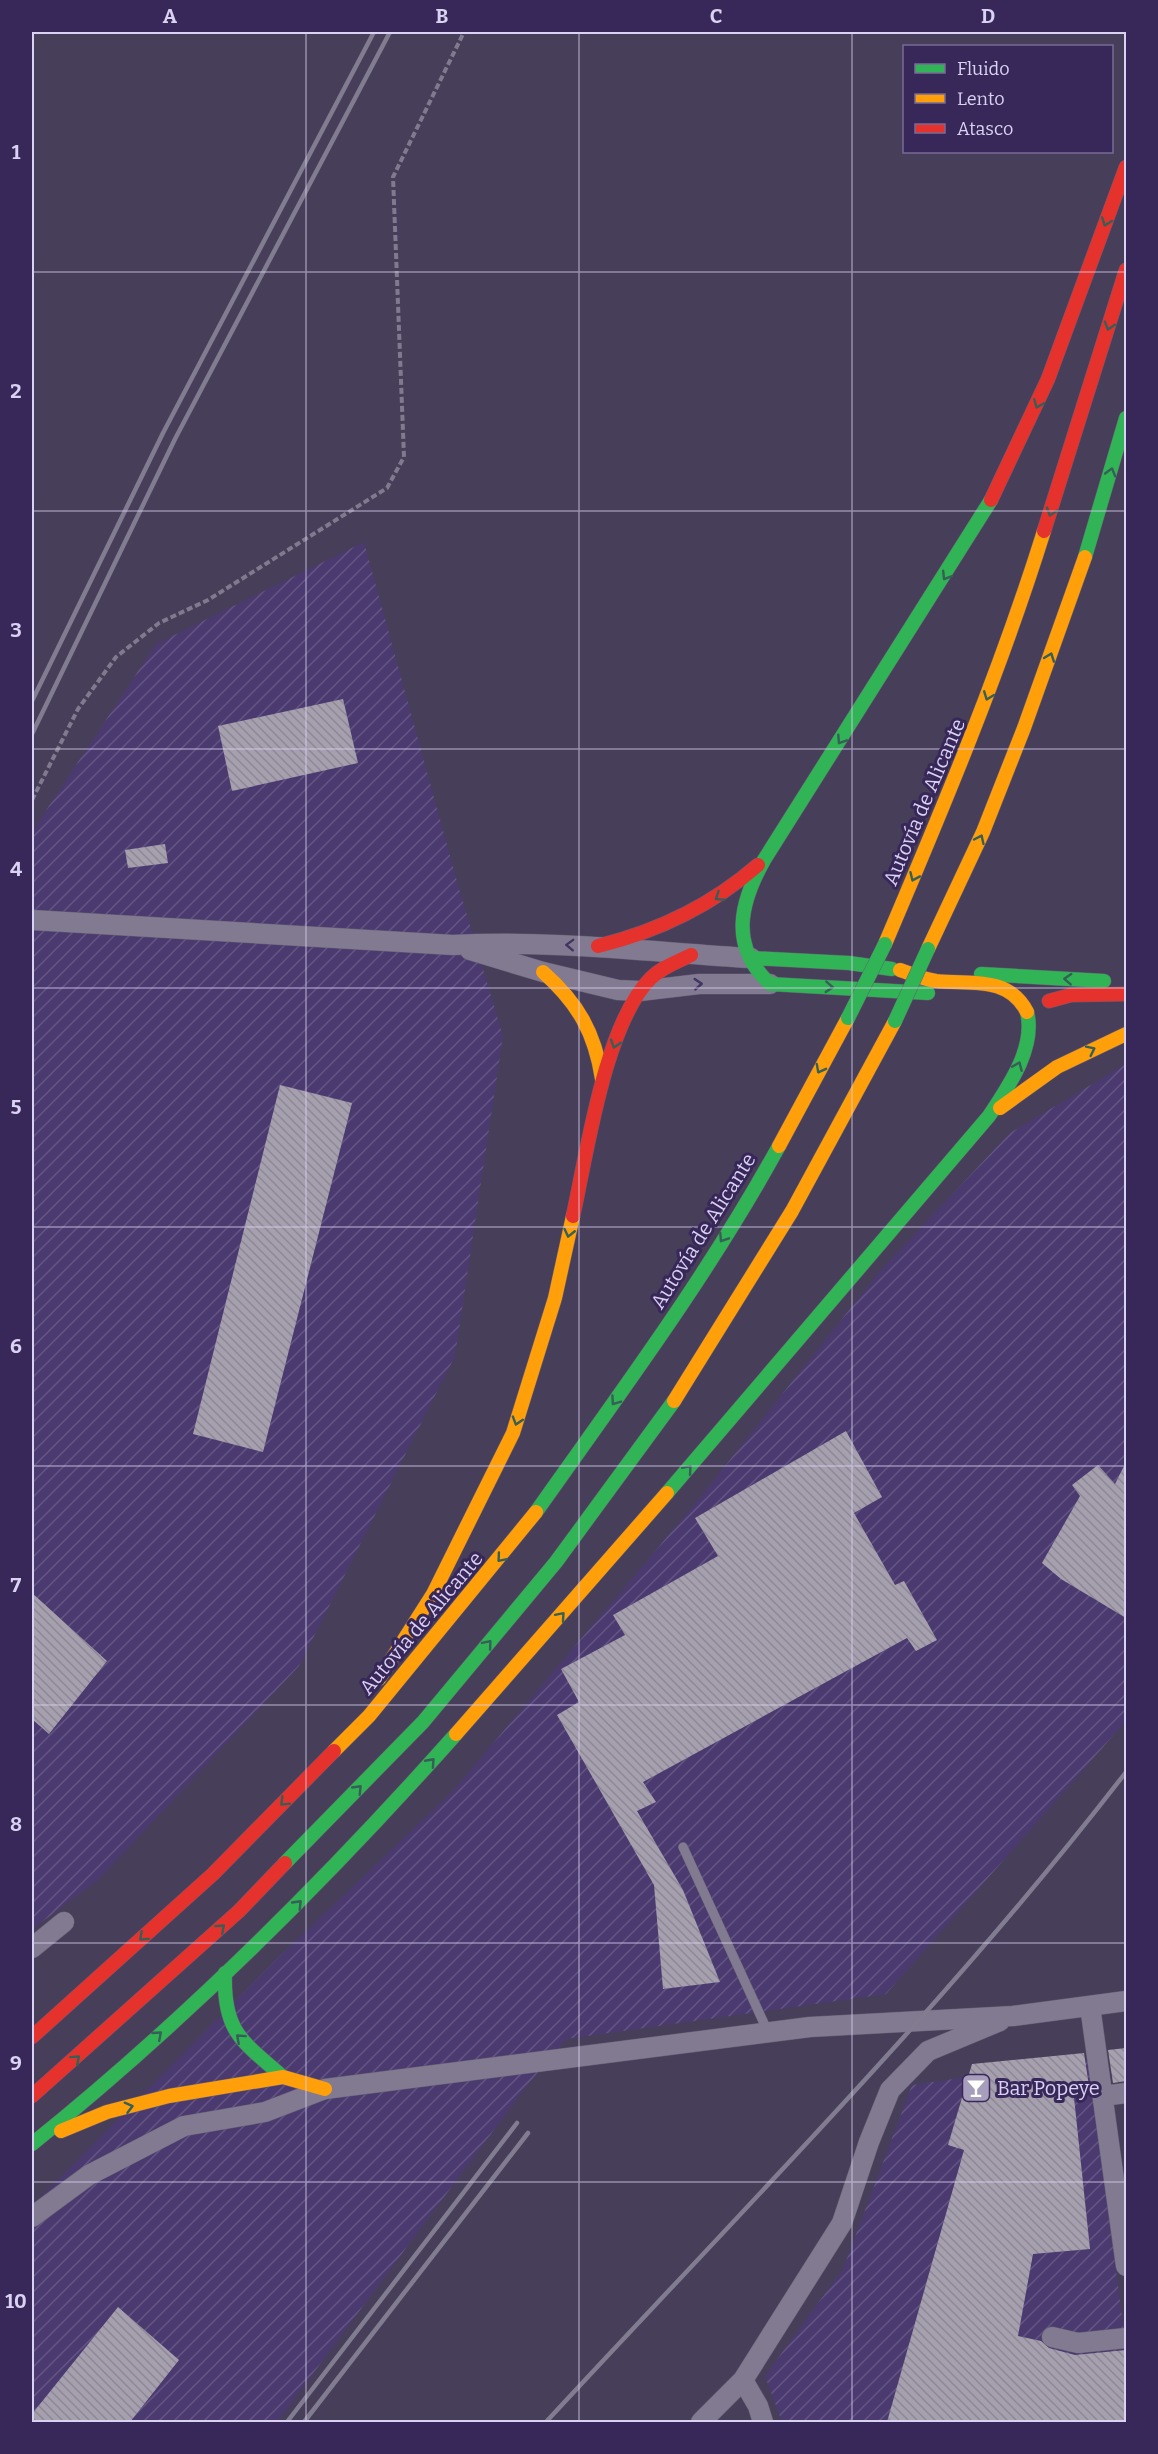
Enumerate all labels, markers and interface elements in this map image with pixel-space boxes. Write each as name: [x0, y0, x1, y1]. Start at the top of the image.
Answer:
text: A: [163, 4, 178, 28]
text: B: [436, 4, 449, 28]
text: C: [710, 4, 722, 28]
text: D: [981, 4, 995, 28]
legend: [903, 45, 1113, 153]
text: Fluido: [957, 58, 1010, 80]
text: Lento: [957, 88, 1005, 110]
text: Atasco: [957, 118, 1013, 140]
text: 1: [12, 140, 21, 164]
one-way arrow: [1101, 215, 1113, 226]
one-way arrow: [1104, 320, 1116, 331]
text: 2: [10, 379, 22, 403]
one-way arrow: [1033, 398, 1045, 409]
one-way arrow: [1104, 467, 1116, 477]
one-way arrow: [1046, 506, 1058, 517]
one-way arrow: [941, 570, 953, 580]
text: 3: [10, 618, 22, 642]
one-way arrow: [1042, 652, 1055, 662]
one-way arrow: [983, 690, 995, 701]
street label: Autovía de Alicante: [878, 715, 970, 889]
one-way arrow: [837, 734, 849, 744]
one-way arrow: [973, 834, 985, 845]
text: 4: [10, 857, 22, 881]
one-way arrow: [909, 870, 921, 881]
one-way arrow: [715, 890, 726, 901]
one-way arrow: [566, 939, 575, 952]
one-way arrow: [1064, 972, 1073, 985]
one-way arrow: [693, 978, 702, 991]
one-way arrow: [824, 981, 833, 994]
one-way arrow: [610, 1038, 623, 1049]
one-way arrow: [1084, 1045, 1095, 1057]
one-way arrow: [1011, 1061, 1023, 1072]
one-way arrow: [816, 1063, 827, 1073]
text: 5: [11, 1095, 22, 1119]
street label: Autovía de Alicante: [645, 1149, 761, 1313]
one-way arrow: [563, 1228, 576, 1238]
one-way arrow: [719, 1231, 730, 1242]
text: 6: [10, 1334, 22, 1358]
one-way arrow: [611, 1394, 622, 1405]
one-way arrow: [512, 1415, 524, 1426]
one-way arrow: [681, 1465, 692, 1476]
street label: Autovía de Alicante: [354, 1547, 488, 1699]
one-way arrow: [497, 1551, 508, 1562]
text: 7: [11, 1573, 22, 1597]
one-way arrow: [553, 1612, 564, 1623]
one-way arrow: [481, 1640, 492, 1651]
one-way arrow: [424, 1758, 435, 1769]
one-way arrow: [351, 1786, 362, 1796]
one-way arrow: [280, 1795, 291, 1806]
text: 8: [10, 1812, 22, 1836]
one-way arrow: [291, 1901, 302, 1911]
one-way arrow: [214, 1924, 225, 1935]
one-way arrow: [139, 1930, 150, 1941]
one-way arrow: [151, 2031, 162, 2042]
one-way arrow: [236, 2034, 247, 2045]
text: 9: [10, 2051, 22, 2075]
one-way arrow: [70, 2055, 80, 2066]
bar icon: Bar Popeye: [960, 2072, 992, 2104]
place label: Bar Popeye: [997, 2076, 1100, 2100]
one-way arrow: [123, 2101, 133, 2114]
text: 10: [5, 2289, 27, 2313]

